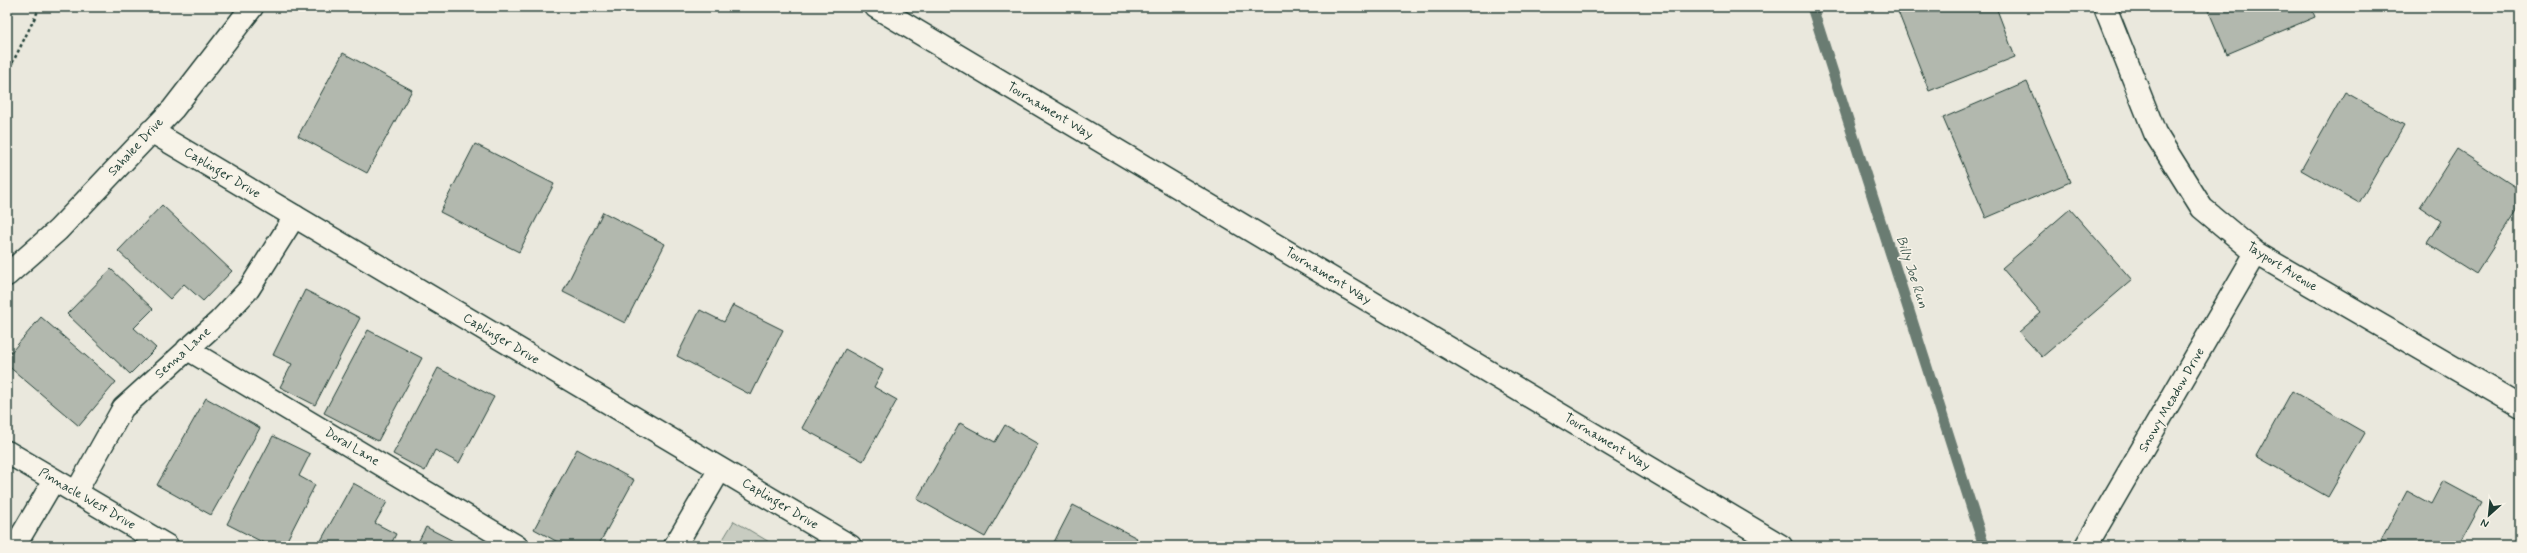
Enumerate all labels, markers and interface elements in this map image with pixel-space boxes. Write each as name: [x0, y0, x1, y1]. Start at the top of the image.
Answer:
street label: Tournament Way: [1004, 78, 1097, 144]
street label: Sahalee Drive: [104, 114, 168, 180]
street label: Caplinger Drive: [180, 143, 264, 204]
water label: Billy Joe Run: [1892, 234, 1932, 311]
street label: Tayport Avenue: [2243, 238, 2321, 296]
street label: Tournament Way: [1282, 243, 1375, 309]
street label: Caplinger Drive: [459, 309, 543, 370]
street label: Senna Lane: [151, 323, 215, 383]
street label: Snowy Meadow Drive: [2135, 345, 2209, 455]
street label: Tournament Way: [1561, 409, 1654, 475]
street label: Doral Lane: [321, 424, 383, 470]
street label: Pinnacle West Drive: [35, 464, 139, 534]
street label: Caplinger Drive: [738, 474, 822, 535]
north arrow: [2469, 495, 2509, 535]
text: N: [2478, 515, 2491, 531]

